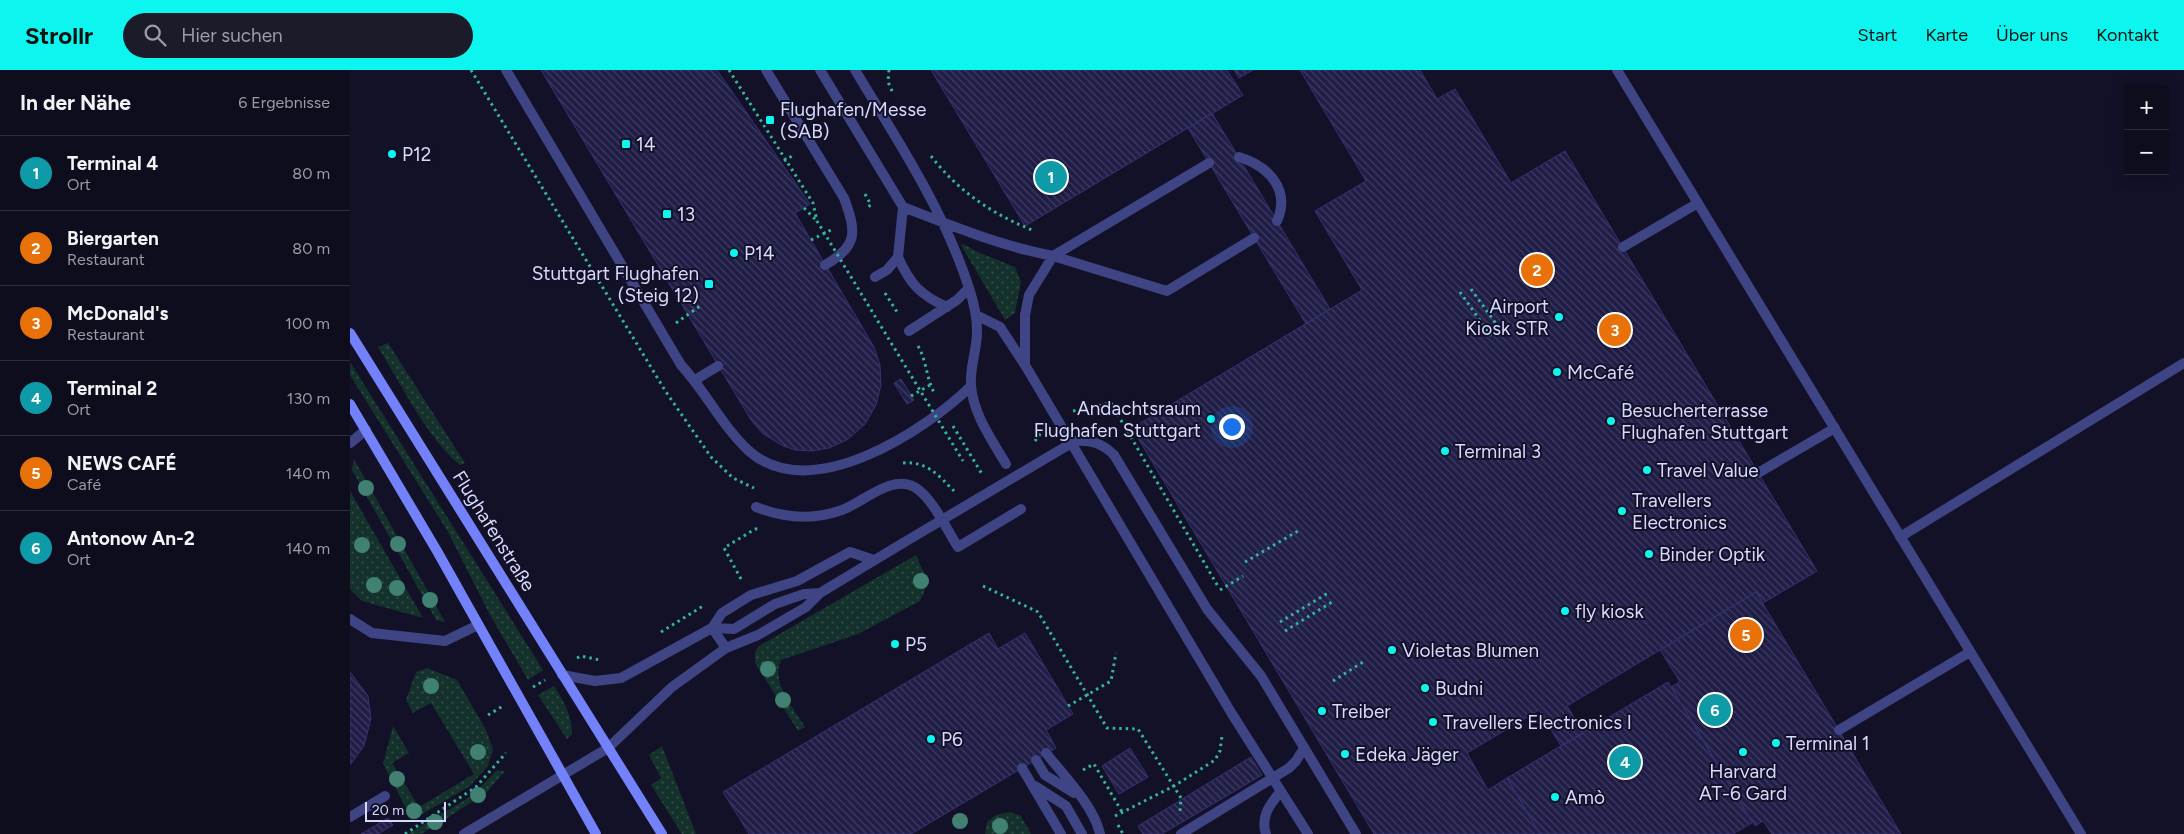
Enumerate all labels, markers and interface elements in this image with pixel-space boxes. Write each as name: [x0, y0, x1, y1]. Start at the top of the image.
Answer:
search box: [123, 13, 473, 58]
text: Strollr: [25, 21, 93, 50]
icon: search: [141, 21, 169, 49]
text: Hier suchen: [181, 24, 283, 47]
text: Start: [1858, 24, 1897, 46]
text: Karte: [1925, 24, 1968, 46]
text: Über uns: [1996, 24, 2068, 46]
text: Kontakt: [2096, 24, 2159, 46]
map controls: [2124, 85, 2169, 175]
button: +: [2124, 85, 2169, 130]
text: In der Nähe: [20, 90, 131, 115]
text: 6 Ergebnisse: [238, 93, 330, 112]
place label: Flughafen/Messe (SAB): [780, 98, 926, 143]
marker: Flughafen/Messe (SAB): [764, 114, 776, 126]
button: −: [2124, 130, 2169, 175]
place label: 14: [636, 133, 656, 156]
marker: 14: [620, 138, 632, 150]
place label: P12: [402, 143, 431, 166]
marker: P12: [386, 148, 398, 160]
text: Terminal 4: [67, 152, 158, 175]
pin: 1: [1035, 158, 1067, 196]
text: 1: [33, 164, 39, 183]
text: 80 m: [292, 164, 330, 183]
text: Ort: [67, 175, 91, 194]
place label: 13: [677, 203, 695, 226]
marker: 13: [661, 208, 673, 220]
text: Biergarten: [67, 227, 159, 250]
text: 2: [31, 239, 41, 258]
text: 80 m: [292, 239, 330, 258]
place label: P14: [744, 242, 775, 265]
marker: P14: [728, 247, 740, 259]
text: Restaurant: [67, 250, 145, 269]
pin: 2: [1521, 251, 1553, 289]
place label: Stuttgart Flughafen (Steig 12): [532, 262, 699, 307]
marker: Stuttgart Flughafen (Steig 12): [703, 278, 715, 290]
place label: Airport Kiosk STR: [1465, 295, 1549, 340]
text: McDonald's: [67, 302, 168, 325]
marker: Airport Kiosk STR: [1553, 311, 1565, 323]
pin: 3: [1599, 311, 1631, 349]
text: 3: [32, 314, 40, 333]
text: 100 m: [285, 314, 330, 333]
text: Restaurant: [67, 325, 145, 344]
place label: McCafé: [1567, 361, 1634, 384]
marker: McCafé: [1551, 366, 1563, 378]
text: Terminal 2: [67, 377, 157, 400]
text: 4: [31, 389, 41, 408]
text: 130 m: [287, 389, 330, 408]
place label: Andachtsraum Flughafen Stuttgart: [1034, 397, 1201, 442]
place label: Besucherterrasse Flughafen Stuttgart: [1621, 399, 1788, 444]
text: Ort: [67, 400, 91, 419]
marker: Andachtsraum Flughafen Stuttgart: [1205, 413, 1217, 425]
your location: [1219, 414, 1245, 440]
marker: Besucherterrasse Flughafen Stuttgart: [1605, 415, 1617, 427]
place label: Terminal 3: [1455, 440, 1541, 463]
marker: Terminal 3: [1439, 445, 1451, 457]
text: NEWS CAFÉ: [67, 452, 177, 475]
place label: Travel Value: [1657, 459, 1759, 482]
text: 5: [31, 464, 41, 483]
text: 140 m: [286, 464, 330, 483]
marker: Travel Value: [1641, 464, 1653, 476]
street label: Flughafenstraße: [448, 467, 540, 595]
text: Café: [67, 475, 101, 494]
place label: Travellers Electronics: [1632, 489, 1727, 534]
marker: Travellers Electronics: [1616, 505, 1628, 517]
text: Antonow An-2: [67, 527, 195, 550]
text: 6: [31, 539, 41, 558]
text: 140 m: [286, 539, 330, 558]
place label: Binder Optik: [1659, 543, 1766, 566]
marker: Binder Optik: [1643, 548, 1655, 560]
text: Ort: [67, 550, 91, 569]
place label: fly kiosk: [1575, 600, 1644, 623]
marker: fly kiosk: [1559, 605, 1571, 617]
pin: 5: [1730, 616, 1762, 654]
place label: P5: [905, 633, 927, 656]
marker: P5: [889, 638, 901, 650]
place label: Violetas Blumen: [1402, 639, 1539, 662]
marker: Violetas Blumen: [1386, 644, 1398, 656]
place label: Budni: [1435, 677, 1483, 700]
marker: Budni: [1419, 682, 1431, 694]
pin: 6: [1699, 691, 1731, 729]
place label: Treiber: [1332, 700, 1391, 723]
marker: Treiber: [1316, 705, 1328, 717]
place label: Travellers Electronics I: [1443, 711, 1632, 734]
marker: Travellers Electronics I: [1427, 716, 1439, 728]
place label: P6: [941, 728, 963, 751]
place label: Terminal 1: [1786, 732, 1870, 755]
marker: P6: [925, 733, 937, 745]
marker: Terminal 1: [1770, 737, 1782, 749]
place label: Edeka Jäger: [1355, 743, 1459, 766]
pin: 4: [1609, 743, 1641, 781]
marker: Harvard AT-6 Gard: [1737, 746, 1749, 758]
marker: Edeka Jäger: [1339, 748, 1351, 760]
place label: Harvard AT-6 Gard: [1699, 760, 1787, 805]
place label: Amò: [1565, 786, 1605, 809]
marker: Amò: [1549, 791, 1561, 803]
scale bar: [365, 799, 446, 822]
text: 20 m: [372, 802, 404, 819]

